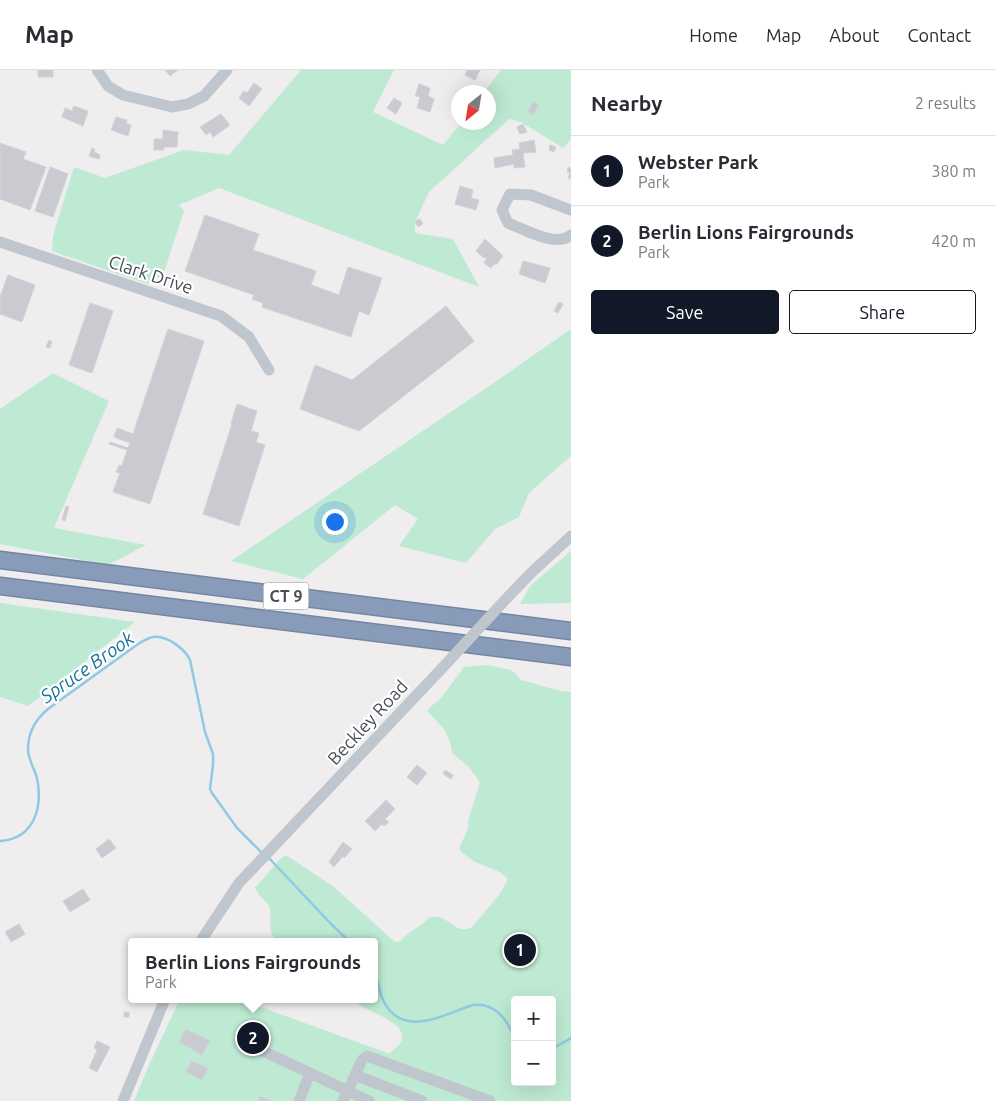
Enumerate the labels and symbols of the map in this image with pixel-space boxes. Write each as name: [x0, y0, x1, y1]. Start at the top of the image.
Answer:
north arrow: [451, 85, 496, 130]
street label: Clark Drive: [106, 251, 196, 297]
your location: [322, 509, 348, 535]
road number: CT 9: [264, 582, 308, 610]
water label: Spruce Brook: [35, 627, 138, 708]
street label: Beckley Road: [323, 676, 411, 768]
pin: 1: [504, 931, 536, 969]
pin: 2: [237, 1019, 269, 1057]

